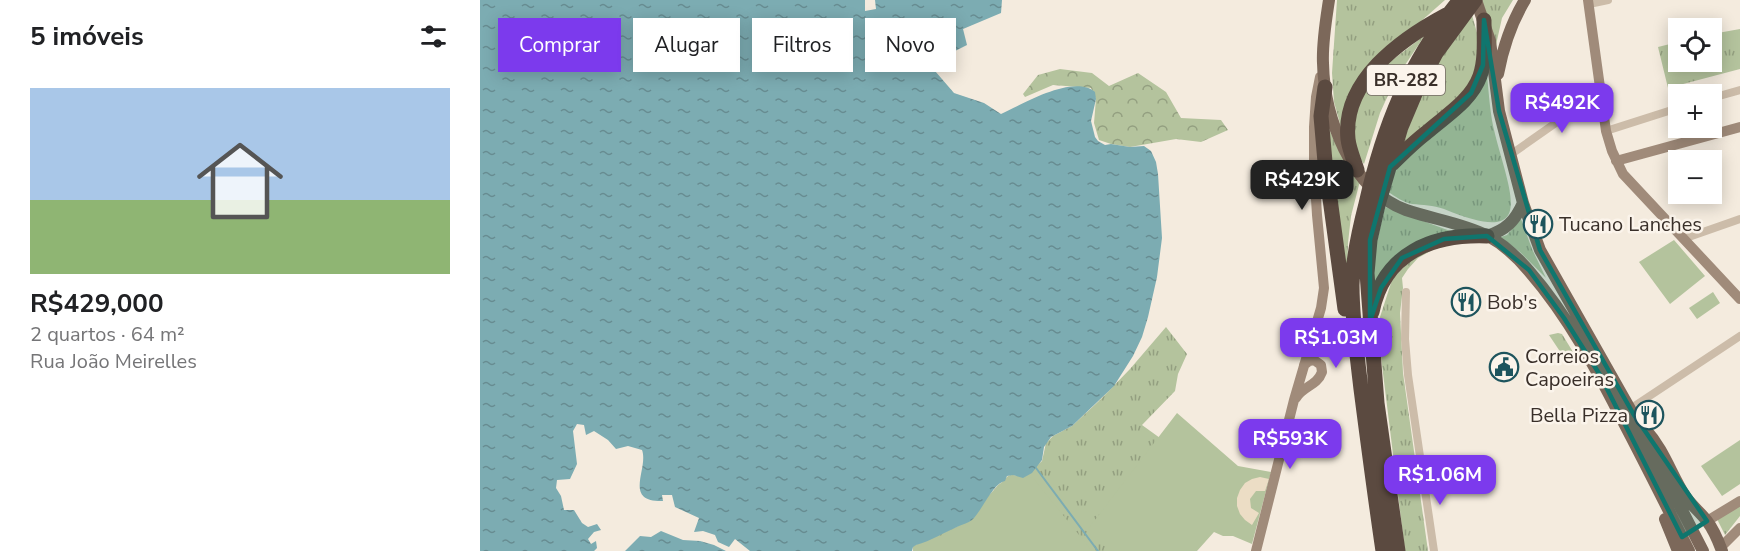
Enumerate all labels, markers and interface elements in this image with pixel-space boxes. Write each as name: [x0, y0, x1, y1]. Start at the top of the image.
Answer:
chip: Comprar: [498, 18, 621, 72]
chip: Alugar: [633, 18, 740, 72]
chip: Filtros: [752, 18, 853, 72]
chip: Novo: [865, 18, 956, 72]
map controls: [1668, 18, 1722, 204]
button: locate: [1668, 18, 1722, 72]
text: 5 imóveis: [30, 19, 144, 54]
icon: filters: [417, 20, 450, 53]
road number: BR-282: [1367, 65, 1445, 95]
pin: R$492K: [1513, 83, 1611, 134]
button: +: [1668, 84, 1722, 138]
text: R$492K: [1525, 89, 1600, 116]
icon: home: [186, 127, 294, 235]
button: −: [1668, 150, 1722, 204]
pin: R$429K: [1253, 160, 1351, 211]
text: R$429K: [1265, 166, 1340, 193]
restaurant icon: Tucano Lanches: [1522, 208, 1554, 240]
place label: Tucano Lanches: [1559, 211, 1702, 238]
text: R$429,000: [30, 286, 163, 321]
restaurant icon: Bob's: [1450, 286, 1482, 318]
place label: Bob's: [1487, 289, 1537, 316]
pin: R$1.03M: [1281, 318, 1391, 369]
text: 2 quartos · 64 m²: [30, 321, 185, 348]
text: R$1.03M: [1294, 324, 1378, 351]
place label: Correios Capoeiras: [1525, 343, 1614, 393]
text: Rua João Meirelles: [30, 348, 197, 375]
public building icon: Correios Capoeiras: [1488, 351, 1520, 383]
restaurant icon: Bella Pizza: [1633, 399, 1665, 431]
place label: Bella Pizza: [1530, 402, 1628, 429]
pin: R$593K: [1241, 419, 1339, 470]
text: R$593K: [1253, 425, 1328, 452]
pin: R$1.06M: [1385, 455, 1495, 506]
text: R$1.06M: [1398, 461, 1482, 488]

